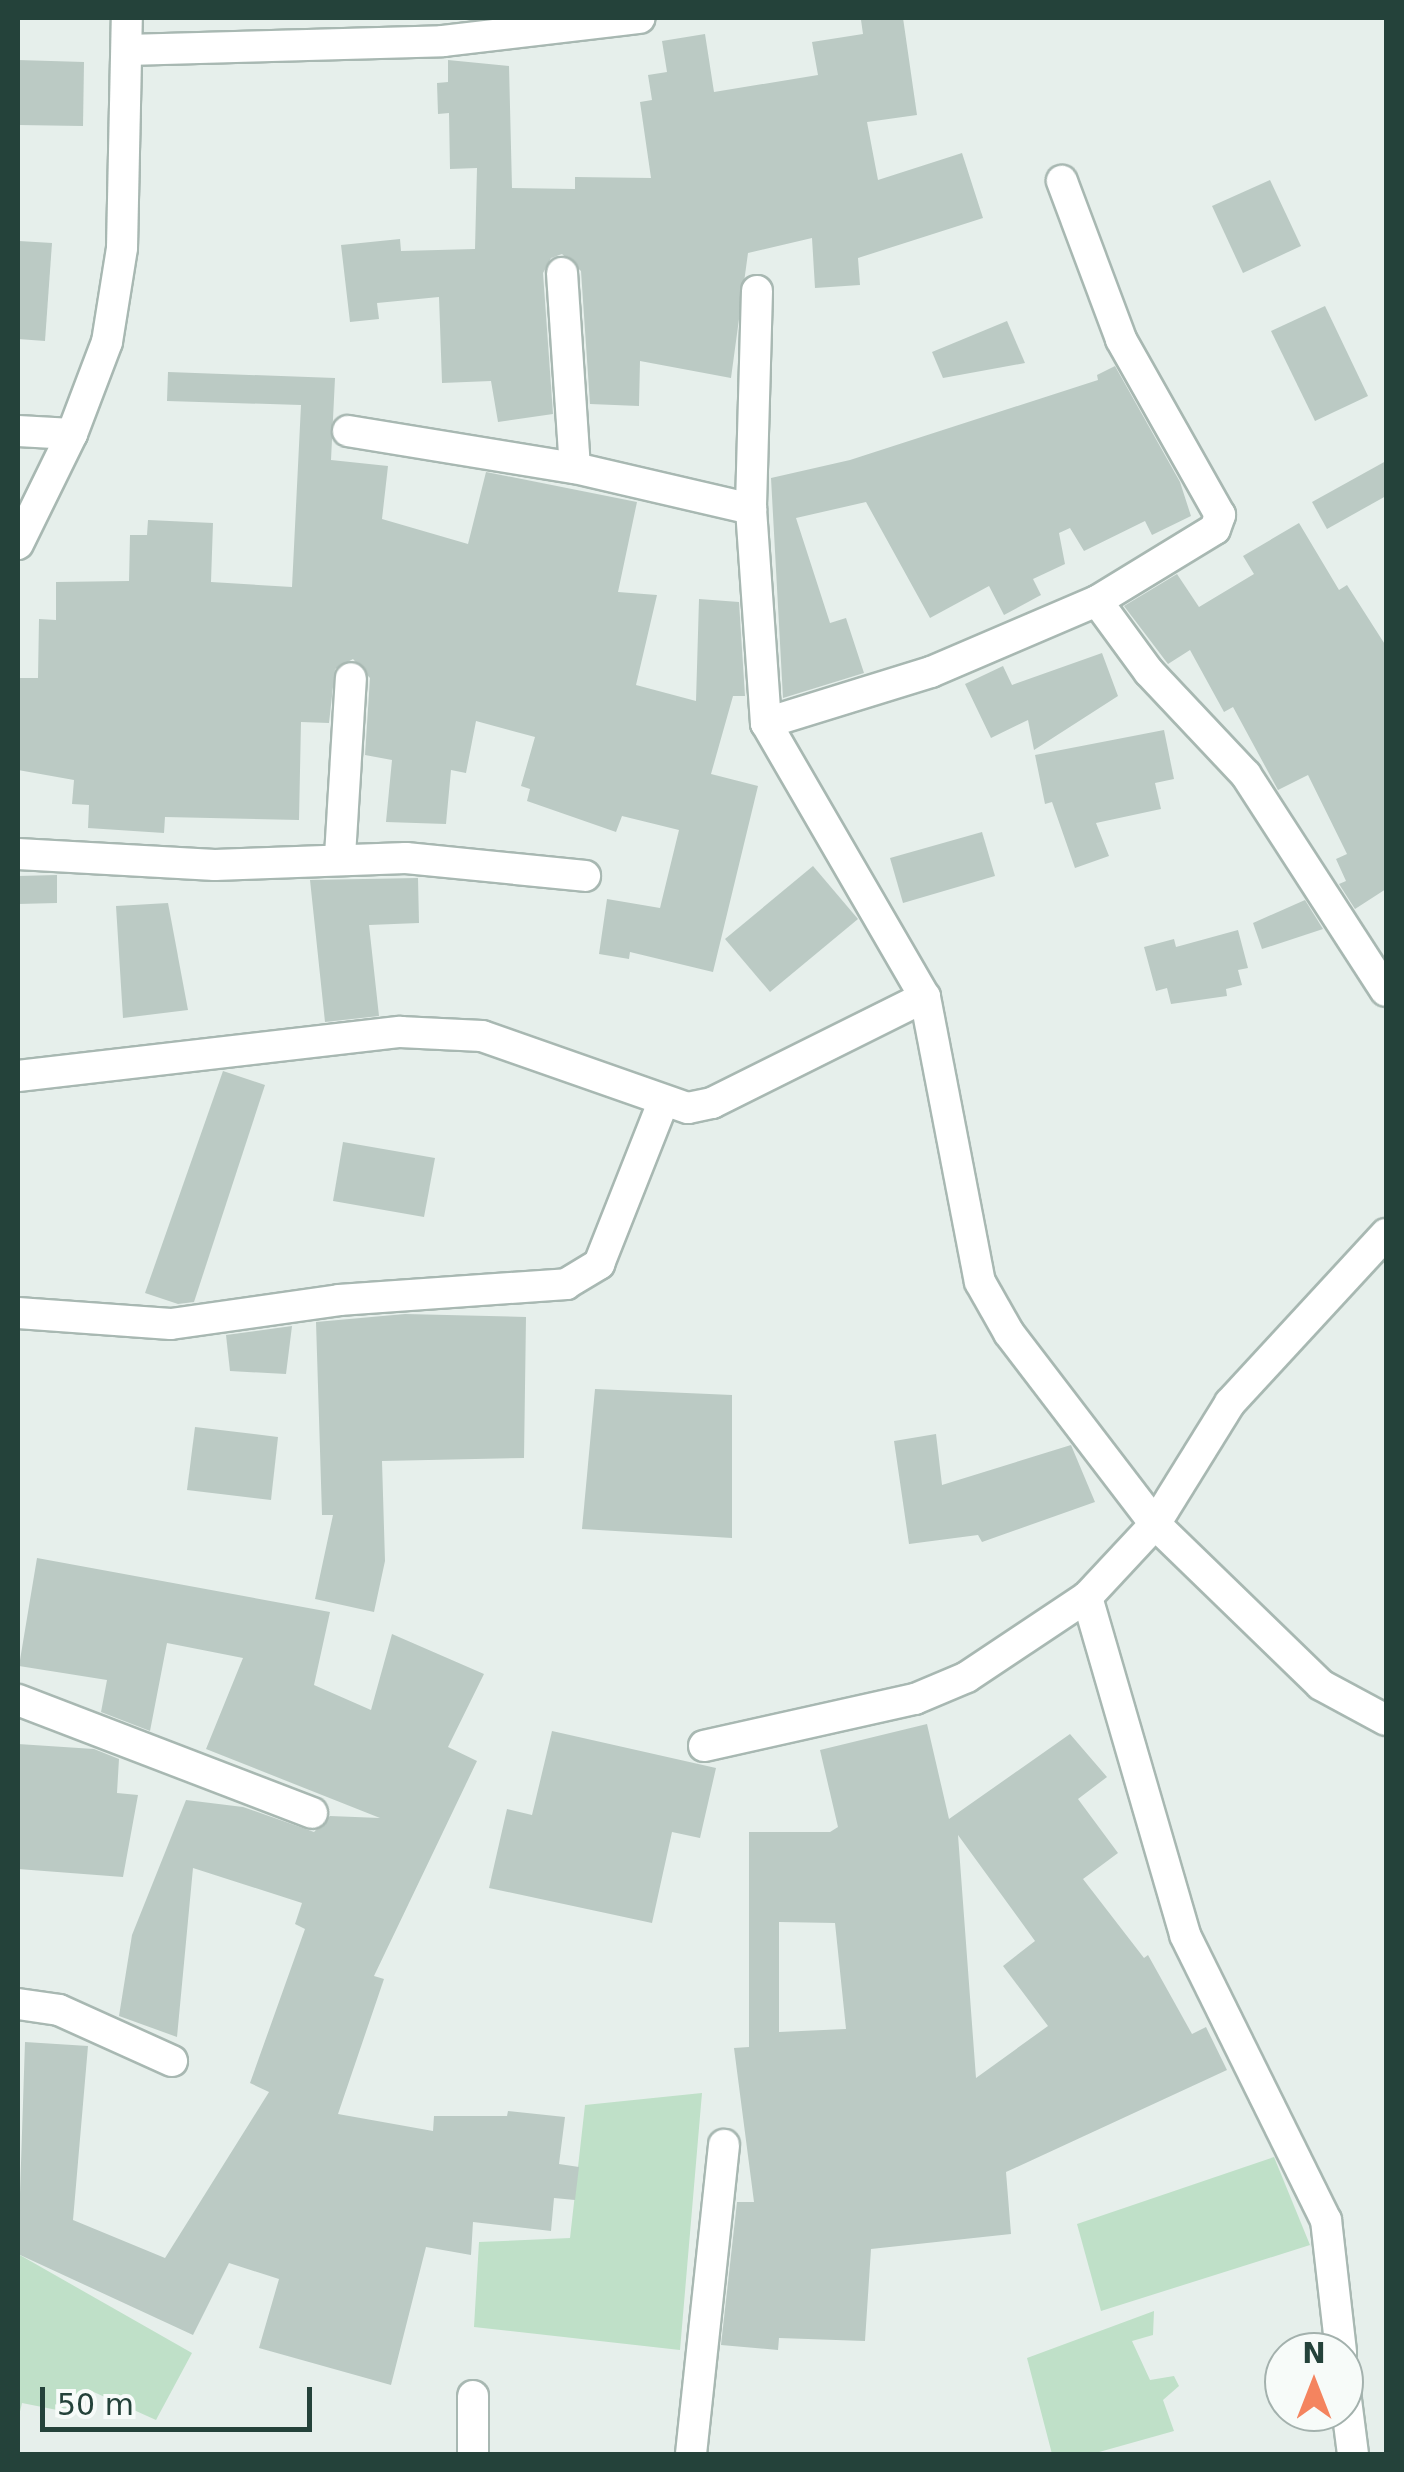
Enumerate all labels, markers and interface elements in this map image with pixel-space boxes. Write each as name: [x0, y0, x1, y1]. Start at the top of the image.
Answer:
north arrow: [1264, 2332, 1364, 2432]
text: N: [1302, 2337, 1326, 2370]
scale bar: [45, 2367, 318, 2429]
text: 50 m: [57, 2387, 134, 2422]

